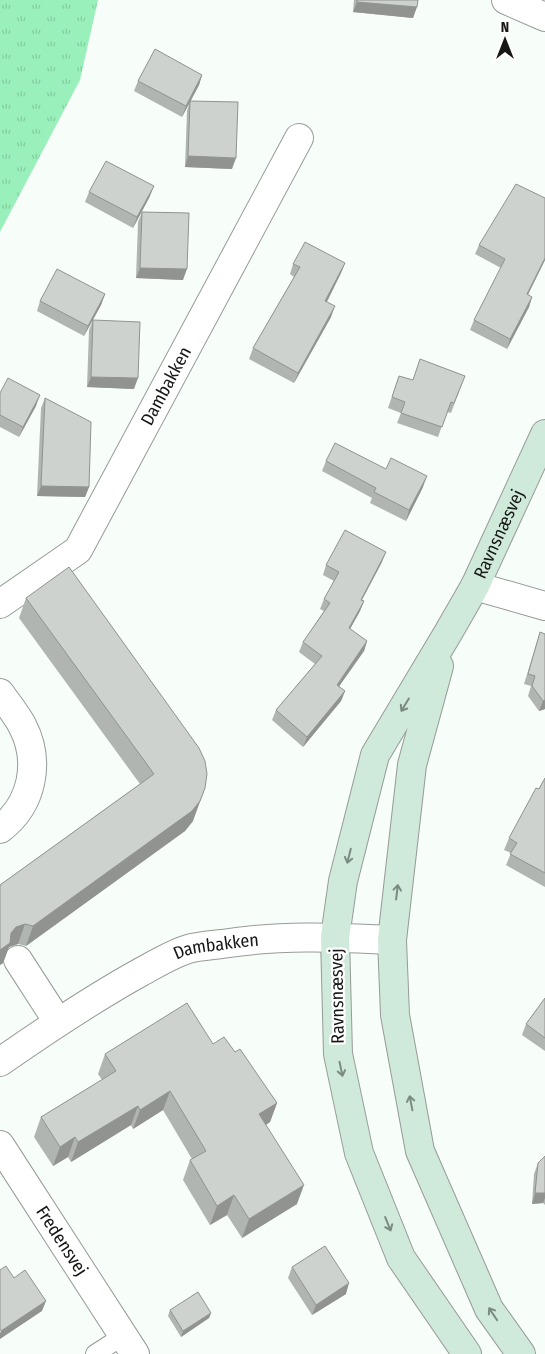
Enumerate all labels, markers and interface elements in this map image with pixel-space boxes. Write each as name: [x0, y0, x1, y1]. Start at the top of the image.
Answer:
north arrow: [480, 15, 530, 65]
text: N: [501, 19, 509, 36]
street label: Dambakken: [136, 343, 196, 429]
street label: Ravnsnæsvej: [469, 486, 529, 582]
one-way arrow: [400, 697, 410, 711]
one-way arrow: [344, 847, 353, 863]
one-way arrow: [392, 884, 402, 900]
street label: Dambakken: [170, 929, 260, 964]
street label: Ravnsnæsvej: [325, 948, 349, 1044]
one-way arrow: [337, 1061, 347, 1077]
one-way arrow: [406, 1096, 416, 1112]
street label: Fredensvej: [31, 1202, 92, 1280]
one-way arrow: [383, 1216, 393, 1231]
one-way arrow: [488, 1308, 498, 1322]

